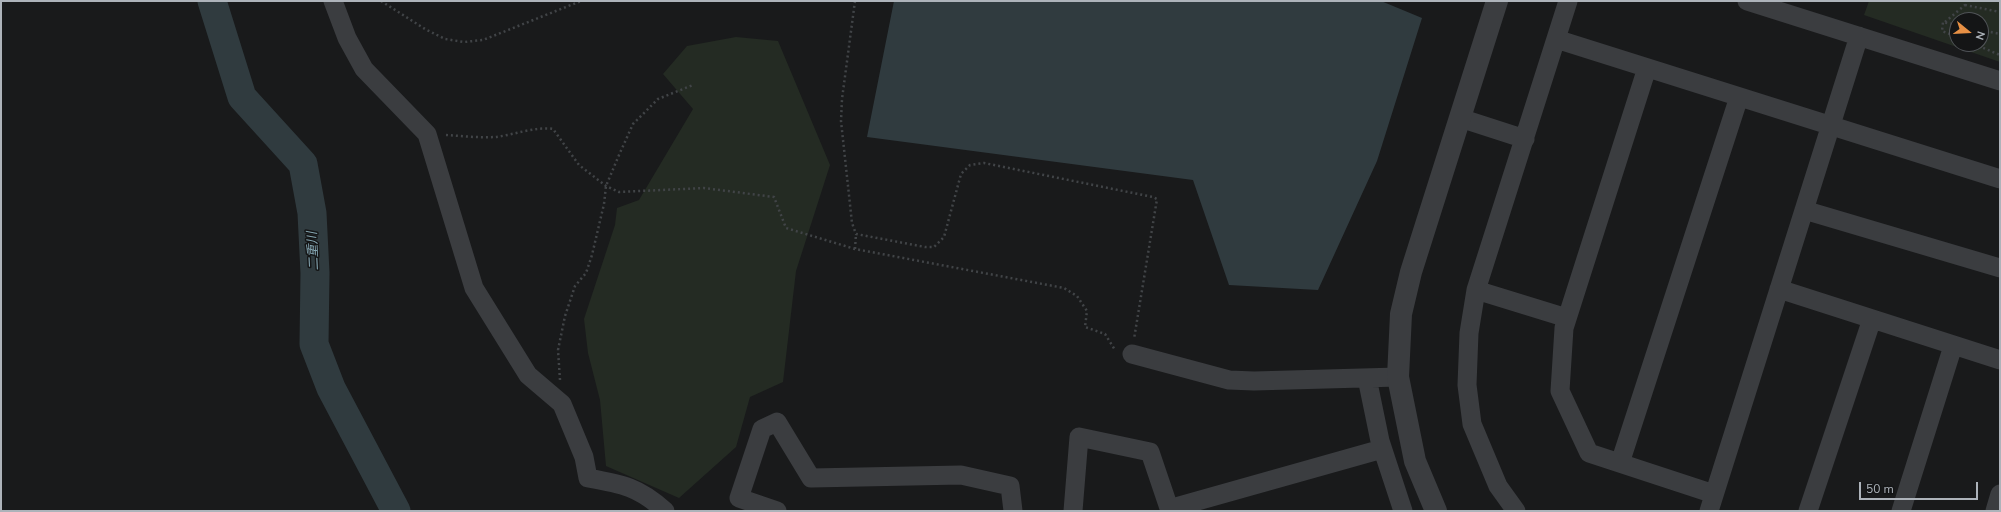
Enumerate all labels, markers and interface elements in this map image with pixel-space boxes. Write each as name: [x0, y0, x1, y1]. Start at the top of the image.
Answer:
north arrow: [1949, 12, 1989, 52]
text: N: [1972, 29, 1988, 42]
water label: 二重川: [305, 231, 323, 271]
scale bar: [1861, 474, 1980, 500]
text: 50 m: [1866, 481, 1894, 497]

